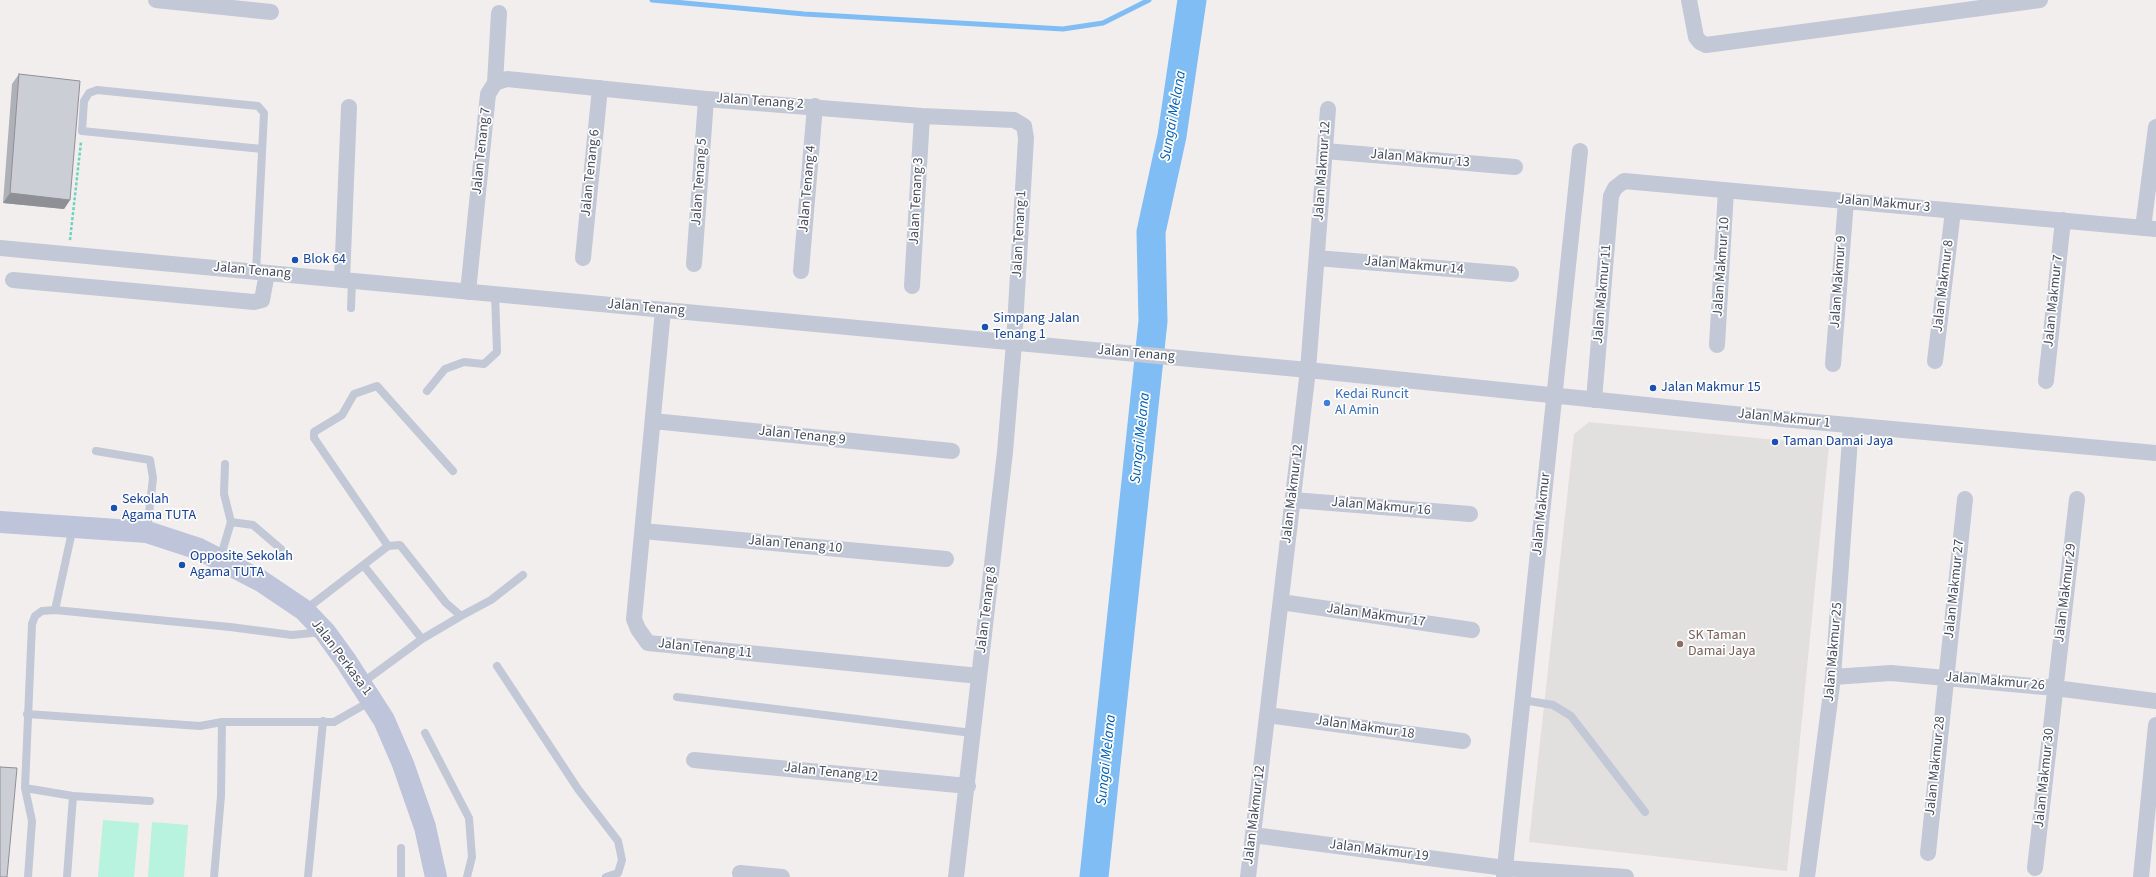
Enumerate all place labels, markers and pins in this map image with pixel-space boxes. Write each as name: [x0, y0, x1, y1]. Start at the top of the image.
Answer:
place label: Blok 64: [303, 252, 346, 268]
marker: Blok 64: [290, 255, 300, 265]
place label: Simpang Jalan Tenang 1: [993, 311, 1080, 344]
marker: Simpang Jalan Tenang 1: [980, 322, 990, 332]
place label: Jalan Makmur 15: [1661, 380, 1761, 396]
marker: Jalan Makmur 15: [1648, 383, 1658, 393]
place label: Kedai Runcit Al Amin: [1335, 387, 1409, 420]
marker: Kedai Runcit Al Amin: [1322, 398, 1332, 408]
place label: Taman Damai Jaya: [1783, 434, 1893, 450]
marker: Taman Damai Jaya: [1770, 437, 1780, 447]
place label: Sekolah Agama TUTA: [122, 492, 196, 524]
marker: Sekolah Agama TUTA: [109, 503, 119, 513]
place label: Opposite Sekolah Agama TUTA: [190, 549, 293, 582]
marker: Opposite Sekolah Agama TUTA: [177, 560, 187, 570]
place label: SK Taman Damai Jaya: [1688, 628, 1756, 660]
marker: SK Taman Damai Jaya: [1675, 639, 1685, 649]

